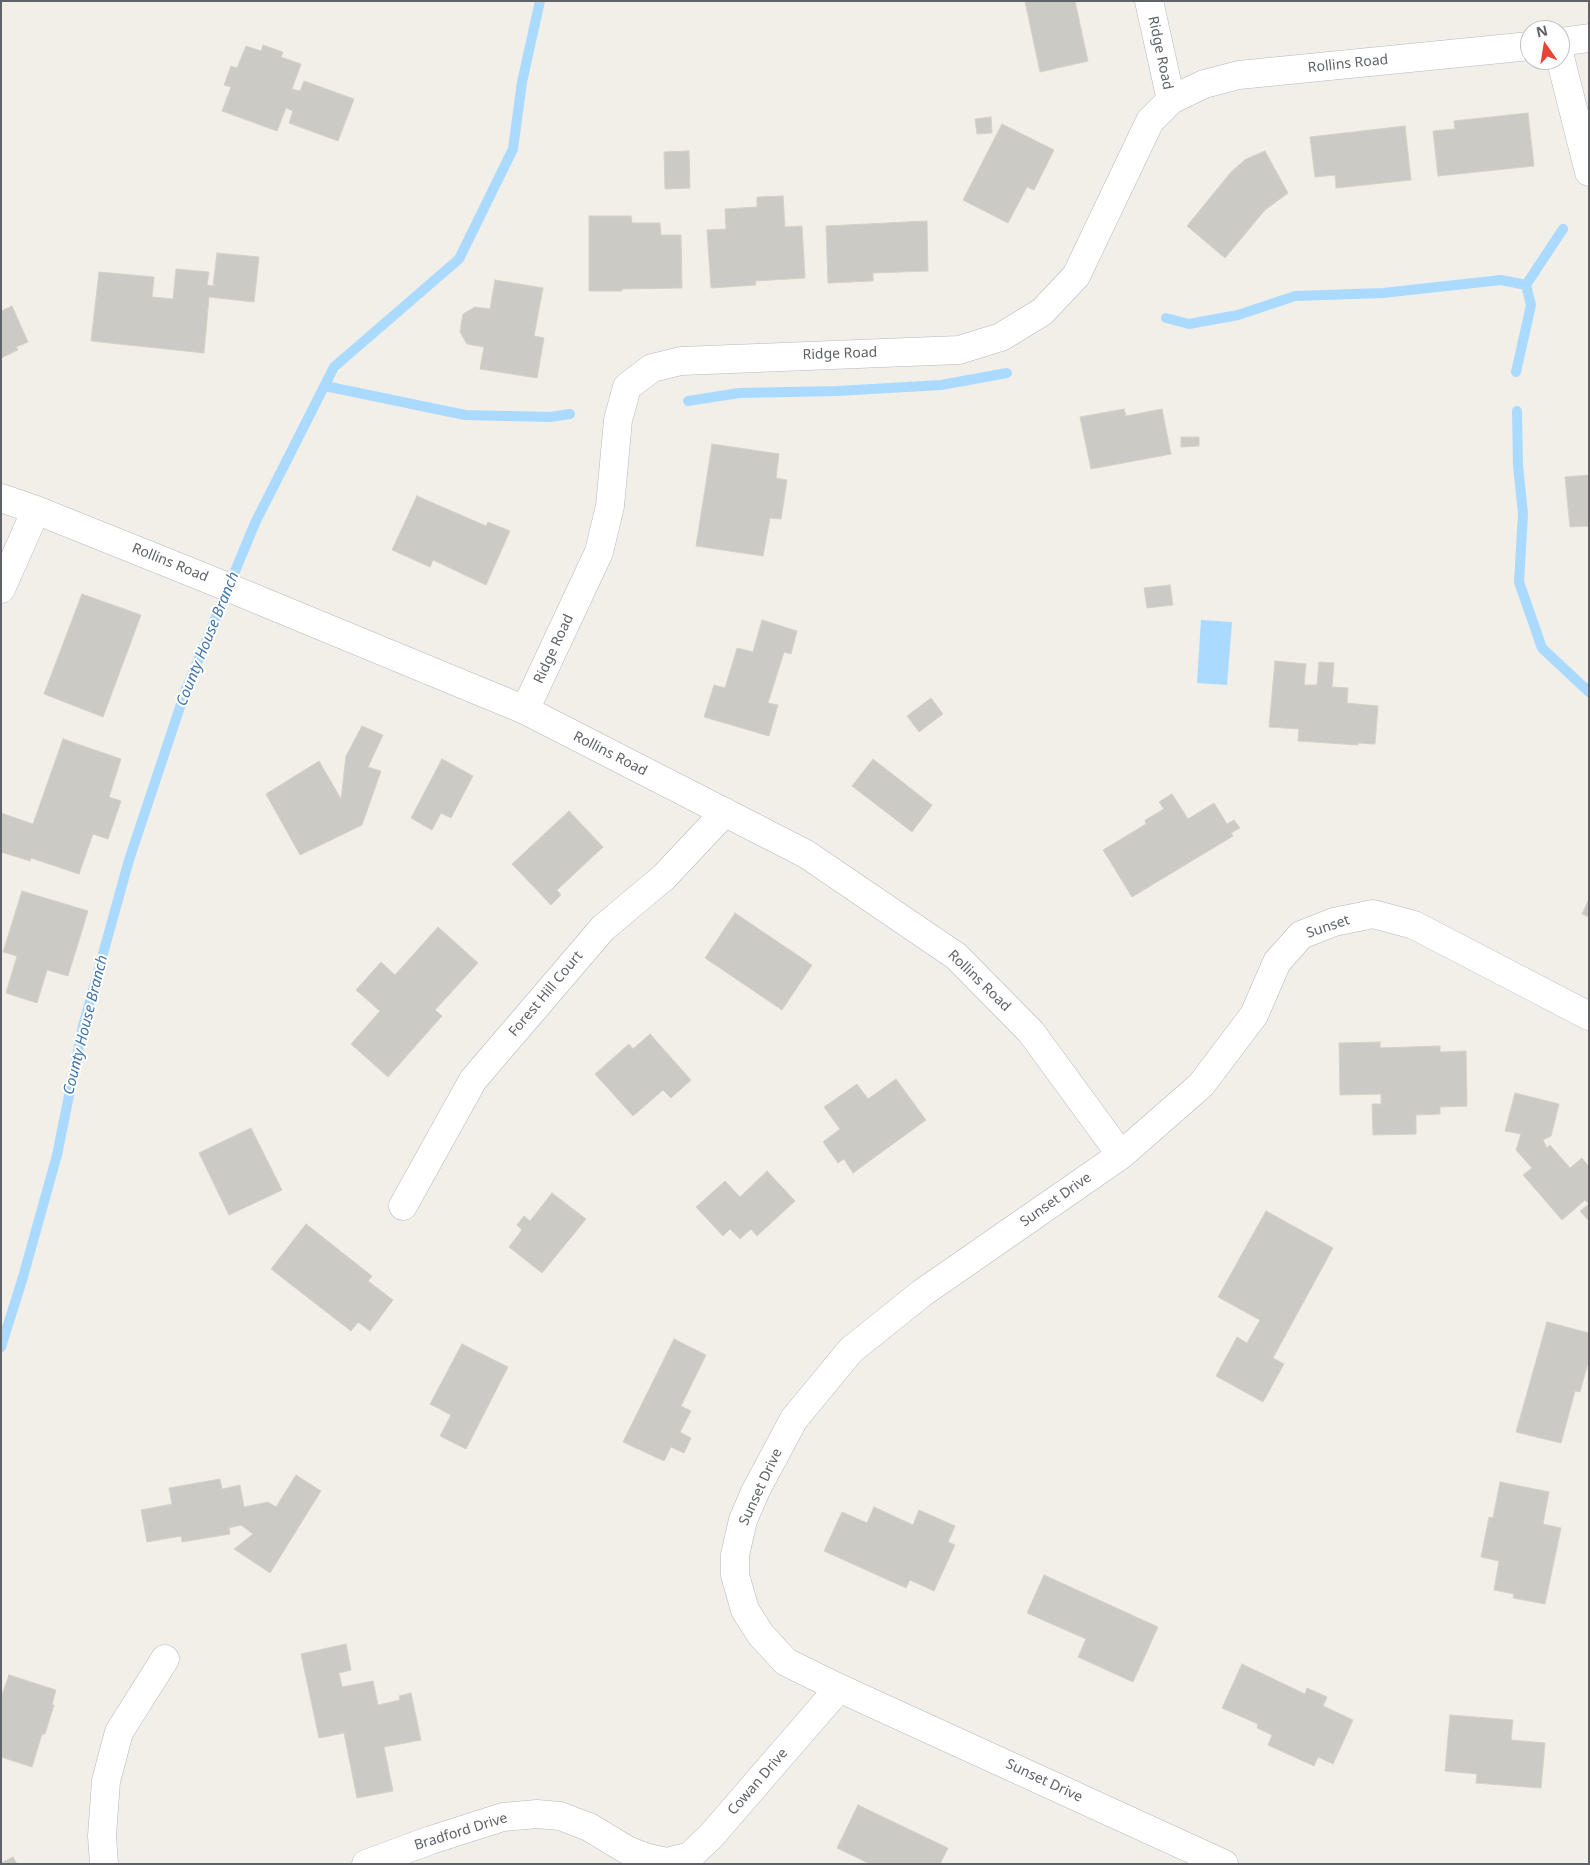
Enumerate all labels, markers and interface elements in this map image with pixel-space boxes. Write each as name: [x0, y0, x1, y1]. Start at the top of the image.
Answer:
street label: Ridge Road: [1144, 15, 1176, 91]
north arrow: [1520, 20, 1570, 70]
text: N: [1534, 20, 1549, 41]
street label: Rollins Road: [1307, 51, 1389, 77]
street label: Ridge Road: [802, 344, 878, 364]
street label: Rollins Road: [129, 540, 211, 586]
water label: County House Branch: [173, 569, 243, 709]
street label: Ridge Road: [531, 612, 577, 686]
street label: Rollins Road: [570, 728, 650, 780]
street label: Sunset: [1304, 912, 1352, 942]
street label: Rollins Road: [944, 947, 1014, 1015]
street label: Forest Hill Court: [505, 948, 587, 1040]
water label: County House Branch: [60, 953, 112, 1097]
street label: Sunset Drive: [1017, 1169, 1095, 1231]
street label: Sunset Drive: [736, 1446, 786, 1528]
street label: Cowan Drive: [724, 1745, 792, 1819]
street label: Sunset Drive: [1003, 1756, 1085, 1806]
street label: Bradford Drive: [412, 1810, 510, 1854]

